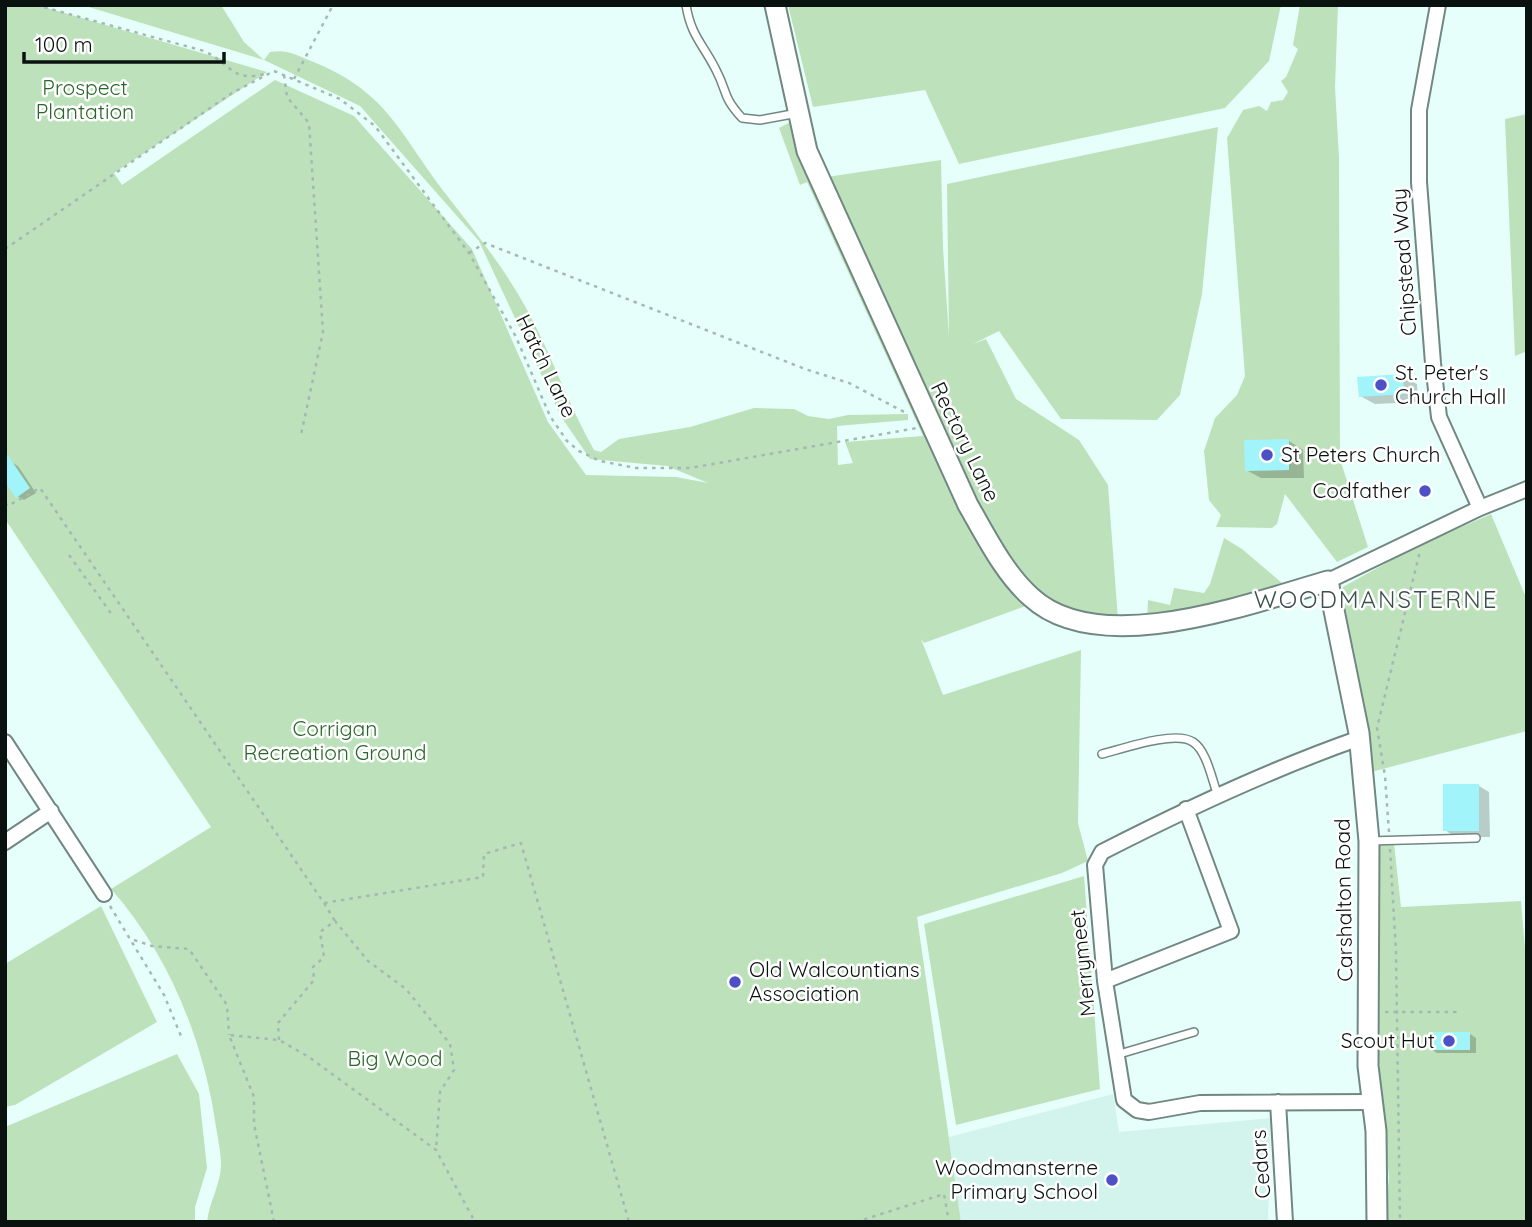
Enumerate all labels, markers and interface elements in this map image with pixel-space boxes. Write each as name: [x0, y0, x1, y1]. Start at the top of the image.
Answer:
scale bar: [24, 21, 224, 65]
text: 100 m: [35, 31, 93, 57]
park label: Prospect Plantation: [36, 74, 134, 124]
street label: Chipstead Way: [1385, 188, 1421, 337]
street label: Hatch Lane: [511, 310, 583, 421]
place label: St. Peter's Church Hall: [1395, 359, 1506, 409]
street label: Rectory Lane: [926, 377, 1006, 506]
marker: St. Peter's Church Hall: [1373, 377, 1389, 393]
place label: St Peters Church: [1281, 441, 1440, 467]
marker: St Peters Church: [1259, 447, 1275, 463]
place label: Codfather: [1313, 477, 1411, 503]
marker: Codfather: [1417, 483, 1433, 499]
district label: WOODMANSTERNE: [1254, 584, 1498, 614]
park label: Corrigan Recreation Ground: [244, 715, 426, 765]
street label: Carshalton Road: [1329, 818, 1357, 982]
street label: Merrymeet: [1063, 908, 1101, 1018]
place label: Old Walcountians Association: [749, 956, 920, 1006]
marker: Old Walcountians Association: [727, 974, 743, 990]
place label: Scout Hut: [1341, 1027, 1435, 1053]
marker: Scout Hut: [1441, 1033, 1457, 1049]
park label: Big Wood: [347, 1045, 443, 1071]
street label: Cedars: [1245, 1129, 1275, 1199]
place label: Woodmansterne Primary School: [935, 1154, 1098, 1204]
marker: Woodmansterne Primary School: [1104, 1172, 1120, 1188]

